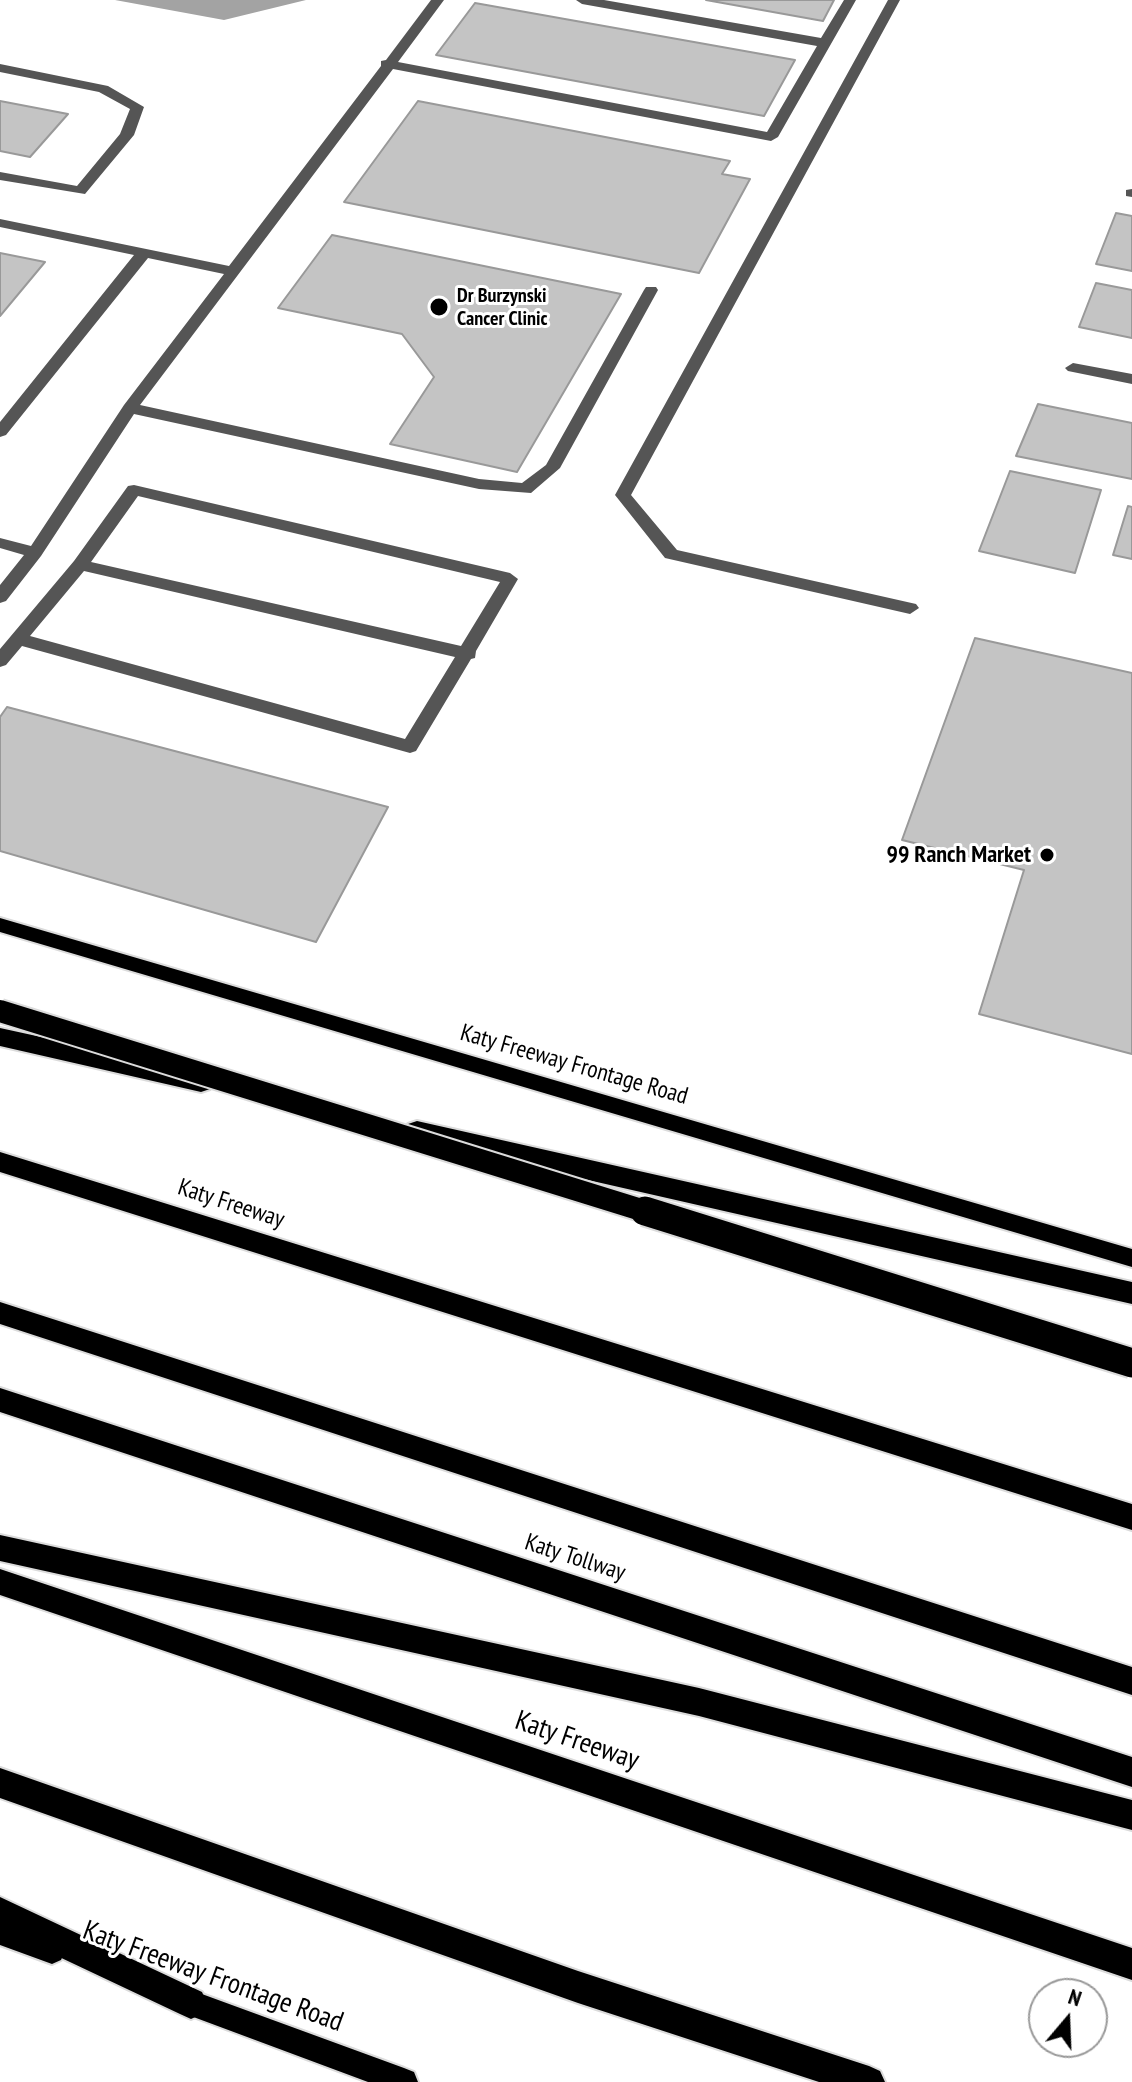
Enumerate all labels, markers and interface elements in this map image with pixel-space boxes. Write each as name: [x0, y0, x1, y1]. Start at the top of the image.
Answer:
place label: Dr Burzynski Cancer Clinic: [457, 284, 547, 331]
marker: Dr Burzynski Cancer Clinic: [428, 296, 450, 318]
place label: 99 Ranch Market: [886, 841, 1031, 869]
marker: 99 Ranch Market: [1038, 846, 1056, 864]
street label: Katy Freeway Frontage Road: [457, 1019, 691, 1111]
street label: Katy Freeway: [174, 1173, 288, 1235]
street label: Katy Tollway: [521, 1528, 629, 1588]
street label: Katy Freeway: [511, 1704, 643, 1778]
street label: Katy Freeway Frontage Road: [78, 1914, 348, 2040]
north arrow: [1028, 1978, 1108, 2058]
text: N: [1065, 1982, 1085, 2012]

